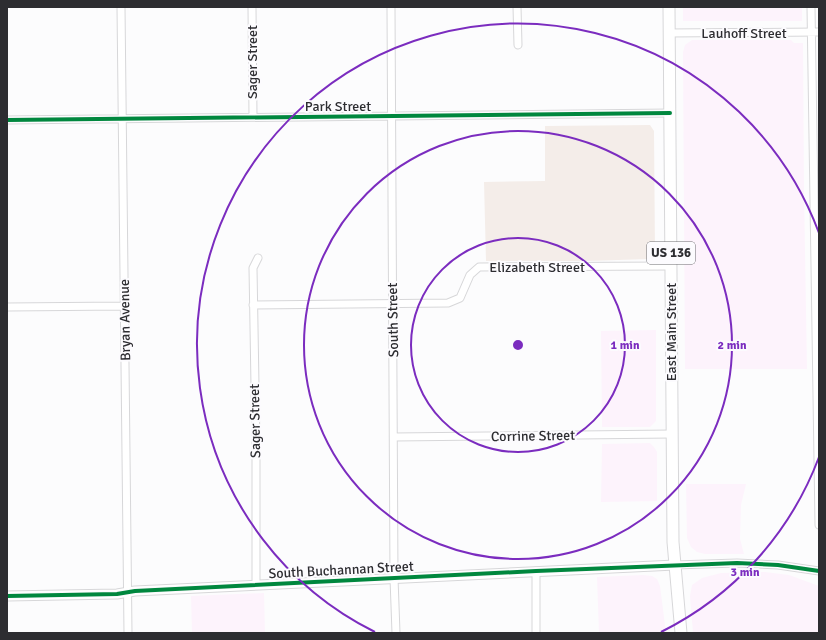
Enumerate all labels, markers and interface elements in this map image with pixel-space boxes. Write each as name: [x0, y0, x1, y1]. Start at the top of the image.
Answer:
street label: Sager Street: [244, 25, 261, 99]
street label: Lauhoff Street: [701, 25, 787, 42]
street label: Park Street: [305, 98, 371, 115]
road number: US 136: [647, 242, 695, 264]
street label: Elizabeth Street: [489, 259, 585, 276]
street label: Bryan Avenue: [116, 279, 134, 361]
street label: South Street: [384, 282, 402, 358]
street label: East Main Street: [663, 283, 680, 381]
centre of rings: [511, 338, 525, 352]
text: 1 min: [611, 338, 640, 353]
text: 2 min: [718, 338, 747, 353]
street label: Sager Street: [246, 384, 264, 458]
street label: Corrine Street: [491, 427, 575, 445]
street label: South Buchannan Street: [268, 558, 414, 582]
text: 3 min: [731, 565, 760, 580]

